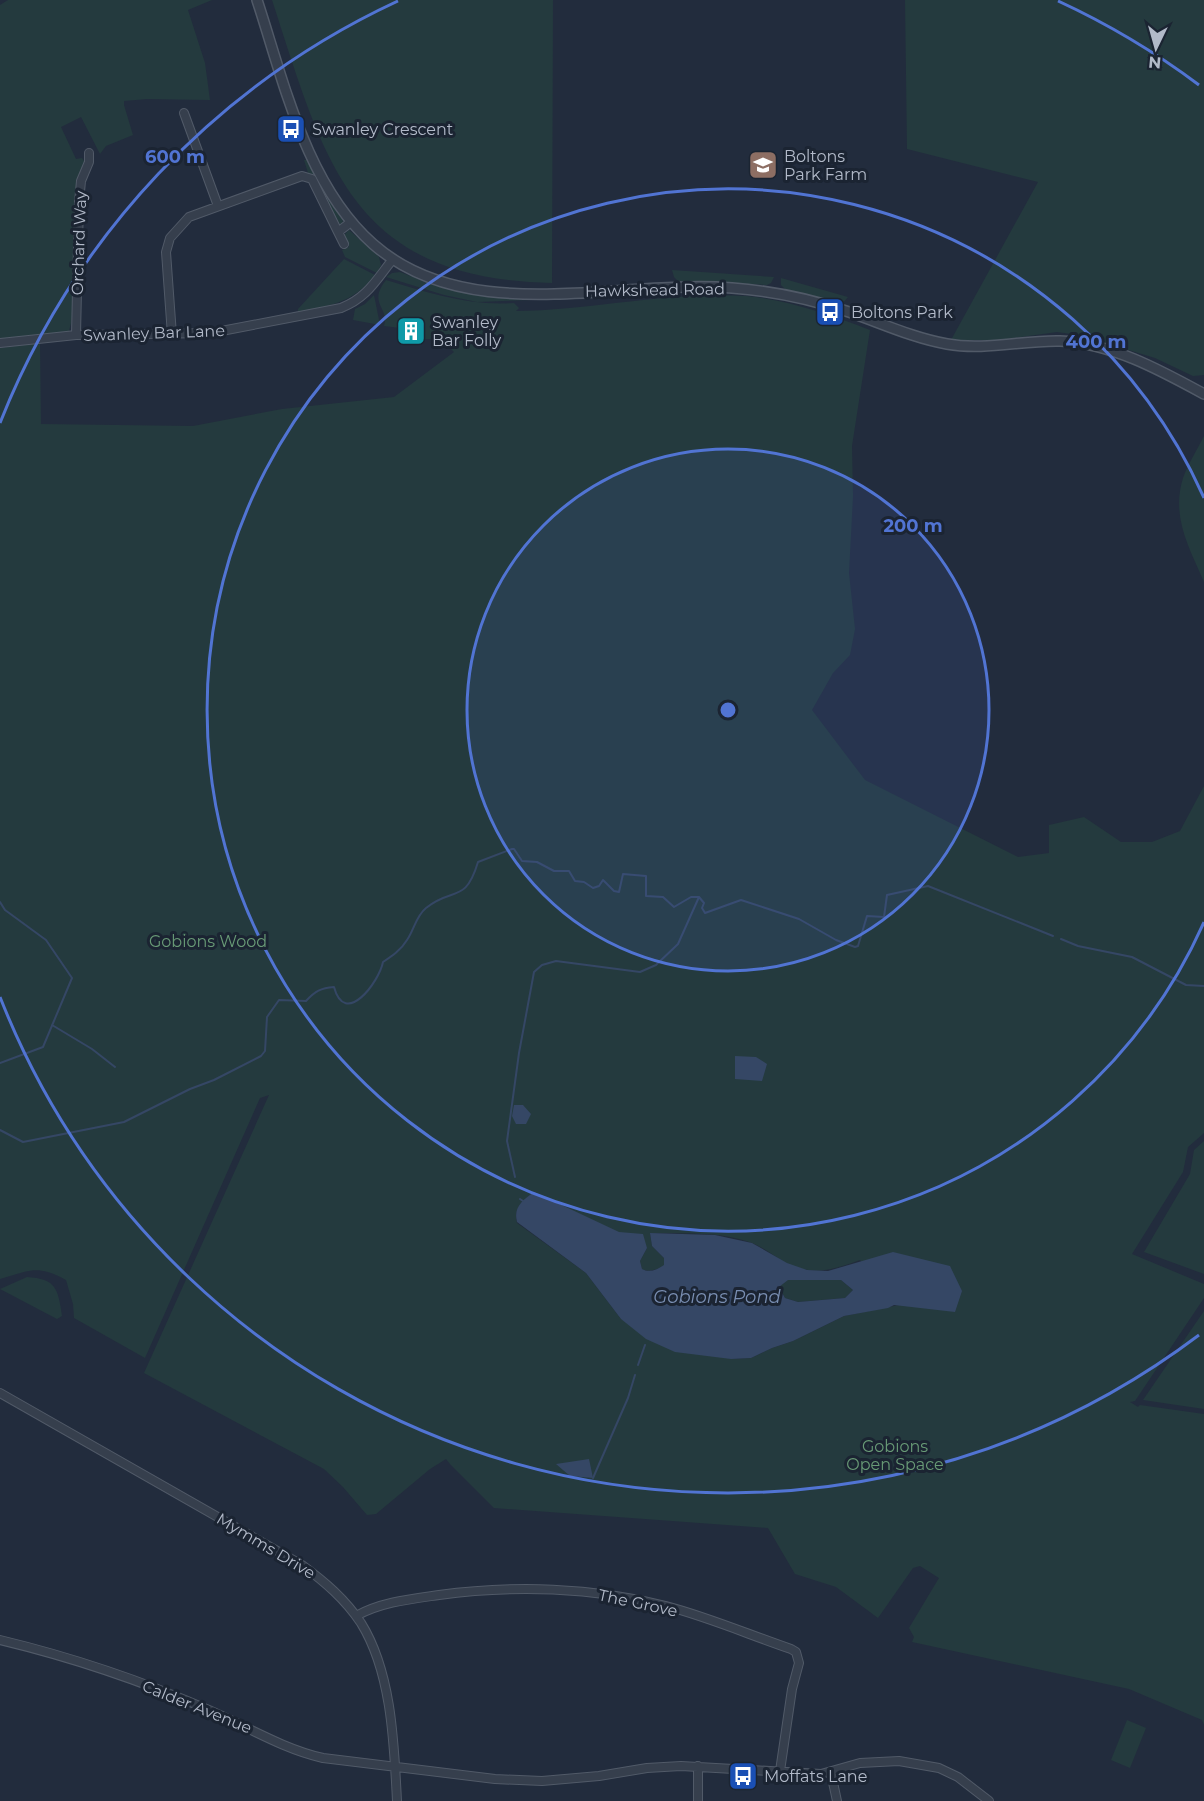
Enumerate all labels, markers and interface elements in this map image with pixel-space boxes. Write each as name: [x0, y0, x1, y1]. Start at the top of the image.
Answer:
north arrow: [1126, 18, 1186, 78]
text: N: [1147, 52, 1162, 72]
bus stop icon: Swanley Crescent: [275, 113, 307, 145]
place label: Swanley Crescent: [312, 120, 454, 139]
text: 600 m: [145, 146, 205, 168]
place label: Boltons Park Farm: [784, 147, 867, 184]
school or university icon: Boltons Park Farm: [747, 149, 779, 181]
street label: Orchard Way: [68, 190, 90, 296]
street label: Hawkshead Road: [585, 279, 725, 301]
bus stop icon: Boltons Park: [814, 296, 846, 328]
place label: Boltons Park: [851, 303, 953, 322]
place label: Swanley Bar Folly: [432, 313, 502, 350]
building icon: Swanley Bar Folly: [395, 315, 427, 347]
street label: Swanley Bar Lane: [83, 321, 225, 345]
text: 400 m: [1066, 331, 1126, 353]
text: 200 m: [883, 515, 943, 537]
centre of rings: [718, 700, 738, 720]
park label: Gobions Wood: [149, 932, 267, 951]
water label: Gobions Pond: [653, 1286, 782, 1308]
park label: Gobions Open Space: [846, 1437, 944, 1474]
street label: Mymms Drive: [213, 1509, 319, 1583]
street label: The Grove: [597, 1585, 679, 1621]
street label: Calder Avenue: [139, 1676, 255, 1738]
bus stop icon: Moffats Lane: [727, 1760, 759, 1792]
place label: Moffats Lane: [764, 1767, 867, 1786]

